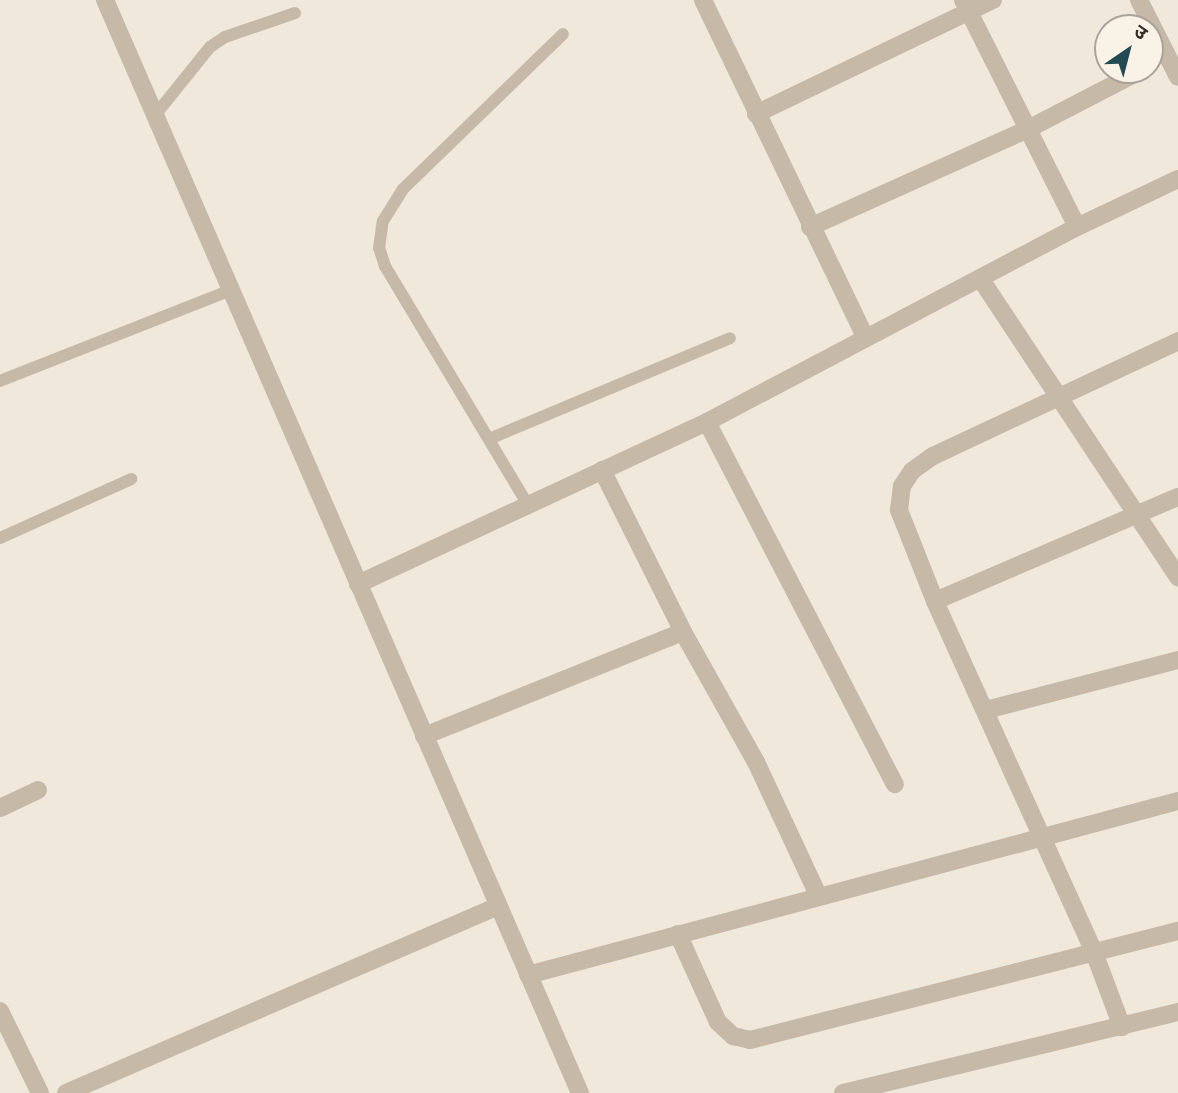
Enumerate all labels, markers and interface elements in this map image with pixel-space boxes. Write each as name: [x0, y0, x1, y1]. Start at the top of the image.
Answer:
north arrow: [1094, 14, 1164, 84]
text: उ: [1129, 20, 1151, 46]

